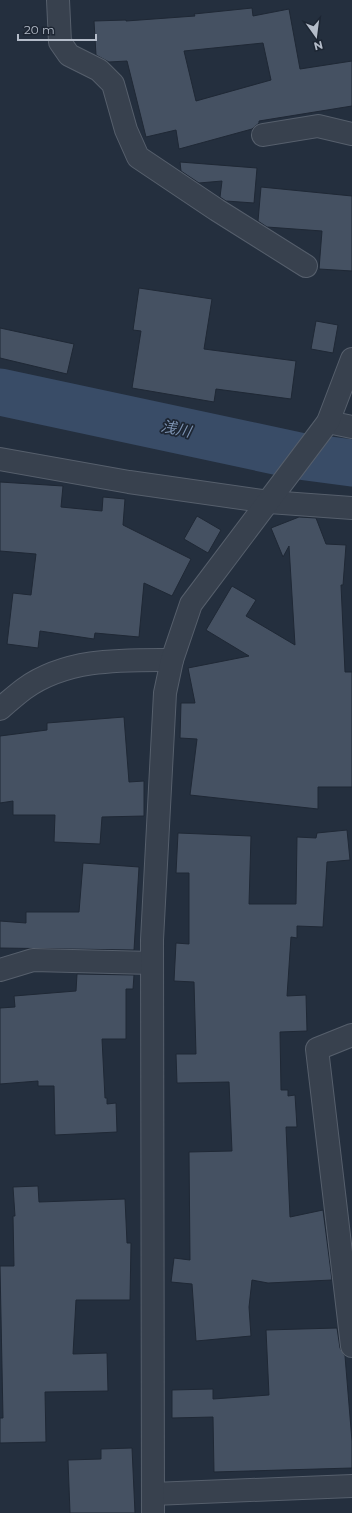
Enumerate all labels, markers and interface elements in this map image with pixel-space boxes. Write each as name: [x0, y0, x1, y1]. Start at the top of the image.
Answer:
scale bar: [18, 16, 96, 42]
north arrow: [296, 16, 336, 56]
text: 20 m: [24, 22, 55, 37]
text: N: [312, 38, 324, 54]
water label: 浅川: [159, 416, 195, 441]

